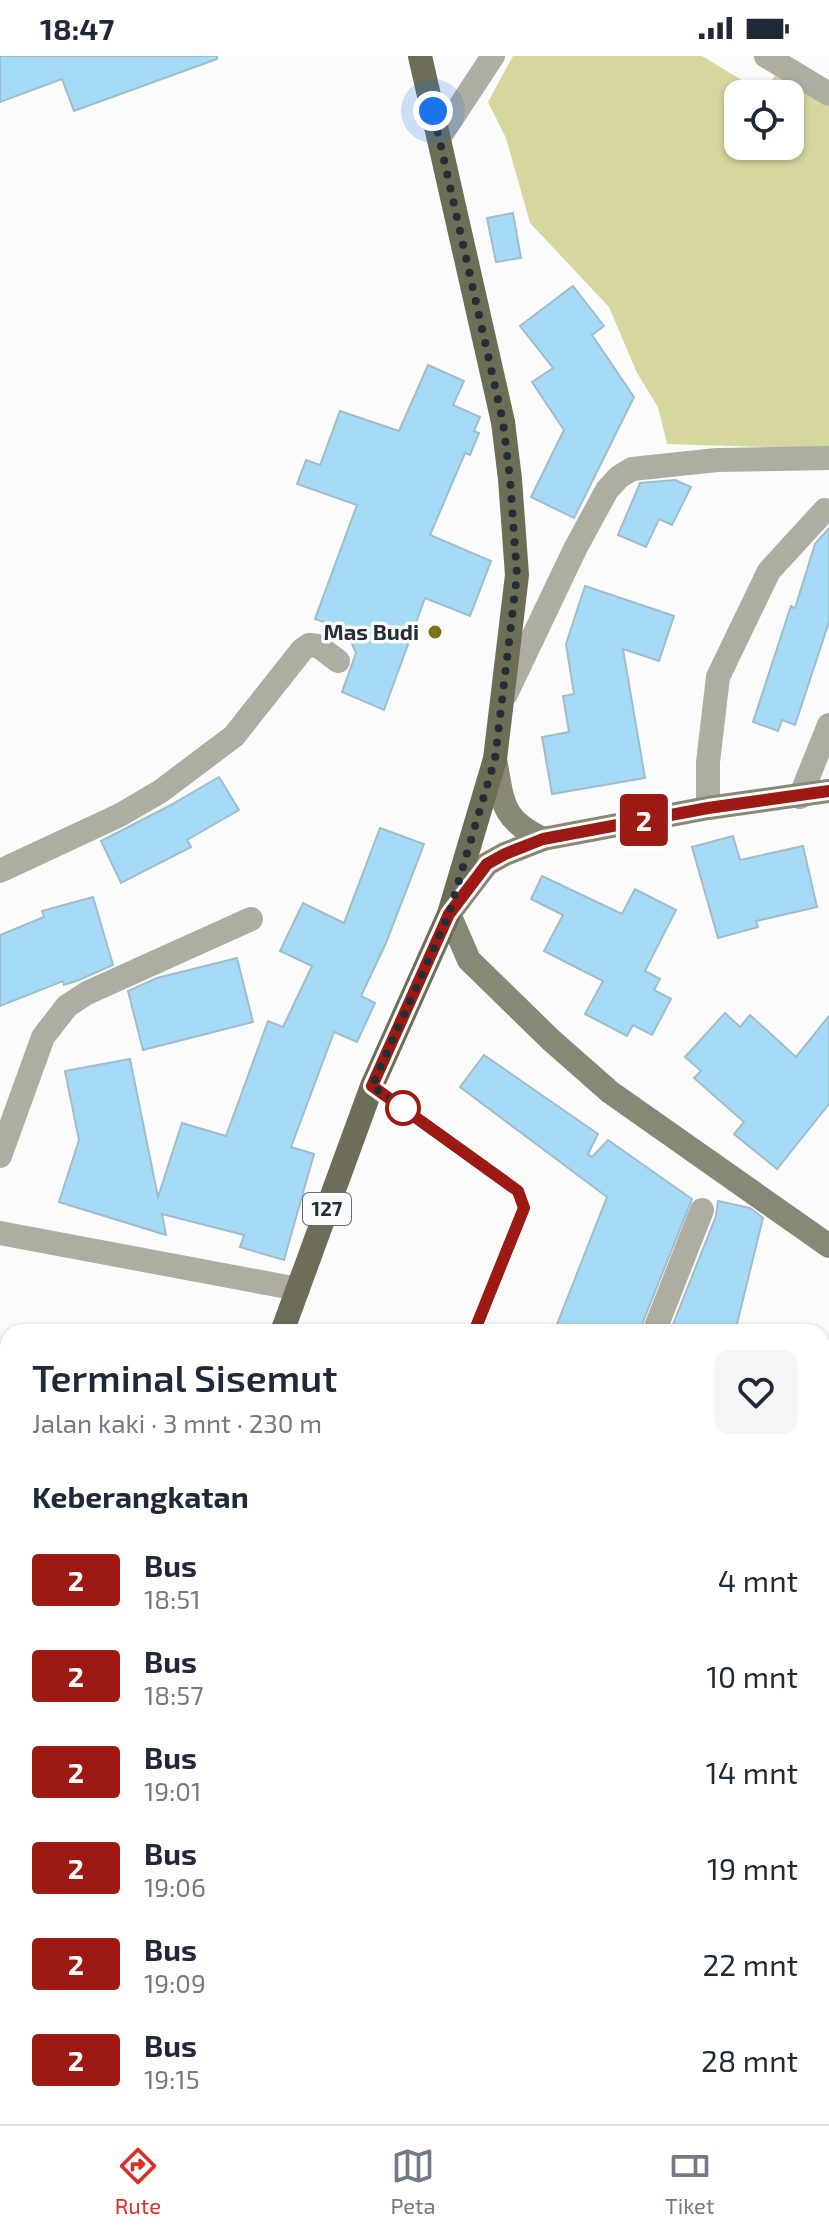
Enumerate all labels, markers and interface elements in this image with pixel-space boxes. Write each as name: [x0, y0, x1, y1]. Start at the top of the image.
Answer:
text: 18:47: [40, 10, 114, 46]
map controls: [724, 80, 804, 160]
button: locate: [724, 80, 804, 160]
your location: [413, 91, 453, 131]
place label: Mas Budi: [324, 618, 419, 644]
marker: Mas Budi: [426, 623, 444, 641]
line badge: 2: [618, 794, 670, 846]
text: 2: [636, 803, 652, 837]
unlabelled marker: [386, 1091, 420, 1125]
road number: 127: [303, 1193, 351, 1225]
button: heart: [714, 1350, 798, 1434]
text: Terminal Sisemut: [32, 1354, 337, 1400]
text: Jalan kaki · 3 mnt · 230 m: [32, 1407, 322, 1438]
text: Keberangkatan: [32, 1478, 249, 1514]
text: Bus: [144, 1547, 197, 1583]
text: 4 mnt: [718, 1562, 798, 1598]
text: 2: [68, 1563, 84, 1597]
text: 18:51: [144, 1583, 201, 1614]
text: Bus: [144, 1643, 197, 1679]
text: 10 mnt: [706, 1658, 798, 1694]
text: 2: [68, 1659, 84, 1693]
text: 18:57: [144, 1679, 204, 1710]
text: Bus: [144, 1739, 197, 1775]
text: 14 mnt: [706, 1754, 798, 1790]
text: 2: [68, 1755, 84, 1789]
text: 19:01: [144, 1775, 201, 1806]
text: Bus: [144, 1835, 197, 1871]
text: 19 mnt: [707, 1850, 798, 1886]
text: 2: [68, 1851, 84, 1885]
text: 19:06: [144, 1871, 206, 1902]
text: Bus: [144, 1931, 197, 1967]
text: 22 mnt: [702, 1946, 798, 1982]
text: 2: [68, 1947, 84, 1981]
text: 19:09: [144, 1967, 206, 1998]
text: Bus: [144, 2027, 197, 2063]
text: 28 mnt: [701, 2042, 798, 2078]
text: 2: [68, 2043, 84, 2077]
text: 19:15: [144, 2063, 200, 2094]
tab: Rute: [115, 2144, 161, 2218]
tab: Peta: [390, 2144, 436, 2218]
tab: Tiket: [665, 2144, 714, 2218]

